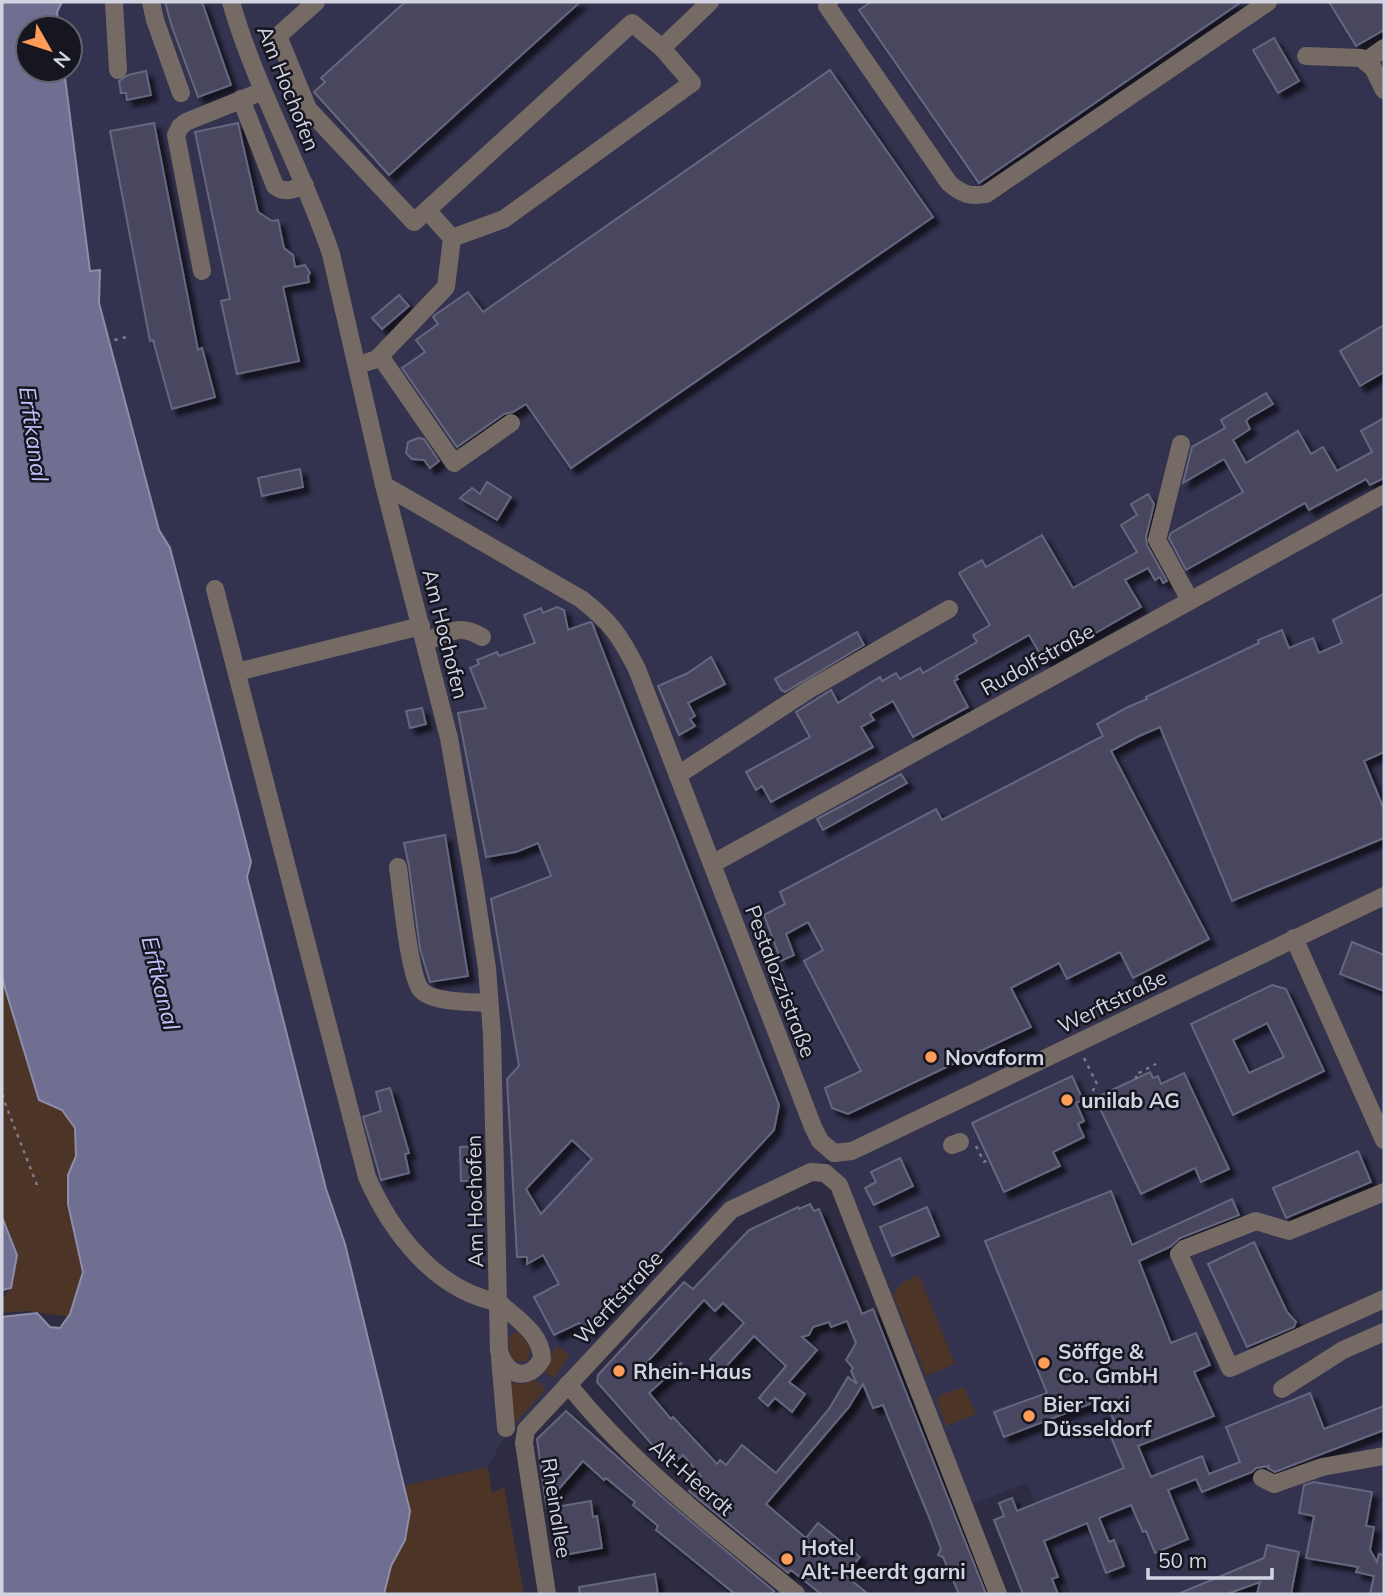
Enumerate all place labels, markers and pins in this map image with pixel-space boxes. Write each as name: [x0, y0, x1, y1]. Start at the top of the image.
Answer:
place label: Novaform: [945, 1044, 1044, 1070]
marker: Novaform: [923, 1049, 939, 1065]
place label: unilab AG: [1081, 1087, 1180, 1113]
marker: unilab AG: [1059, 1092, 1075, 1108]
place label: Söffge & Co. GmbH: [1058, 1338, 1158, 1388]
marker: Söffge & Co. GmbH: [1036, 1355, 1052, 1371]
place label: Rhein-Haus: [633, 1358, 752, 1384]
marker: Rhein-Haus: [611, 1363, 627, 1379]
place label: Bier Taxi Düsseldorf: [1043, 1391, 1153, 1441]
marker: Bier Taxi Düsseldorf: [1021, 1408, 1037, 1424]
place label: Hotel Alt-Heerdt garni: [801, 1534, 966, 1584]
marker: Hotel Alt-Heerdt garni: [779, 1551, 795, 1567]

